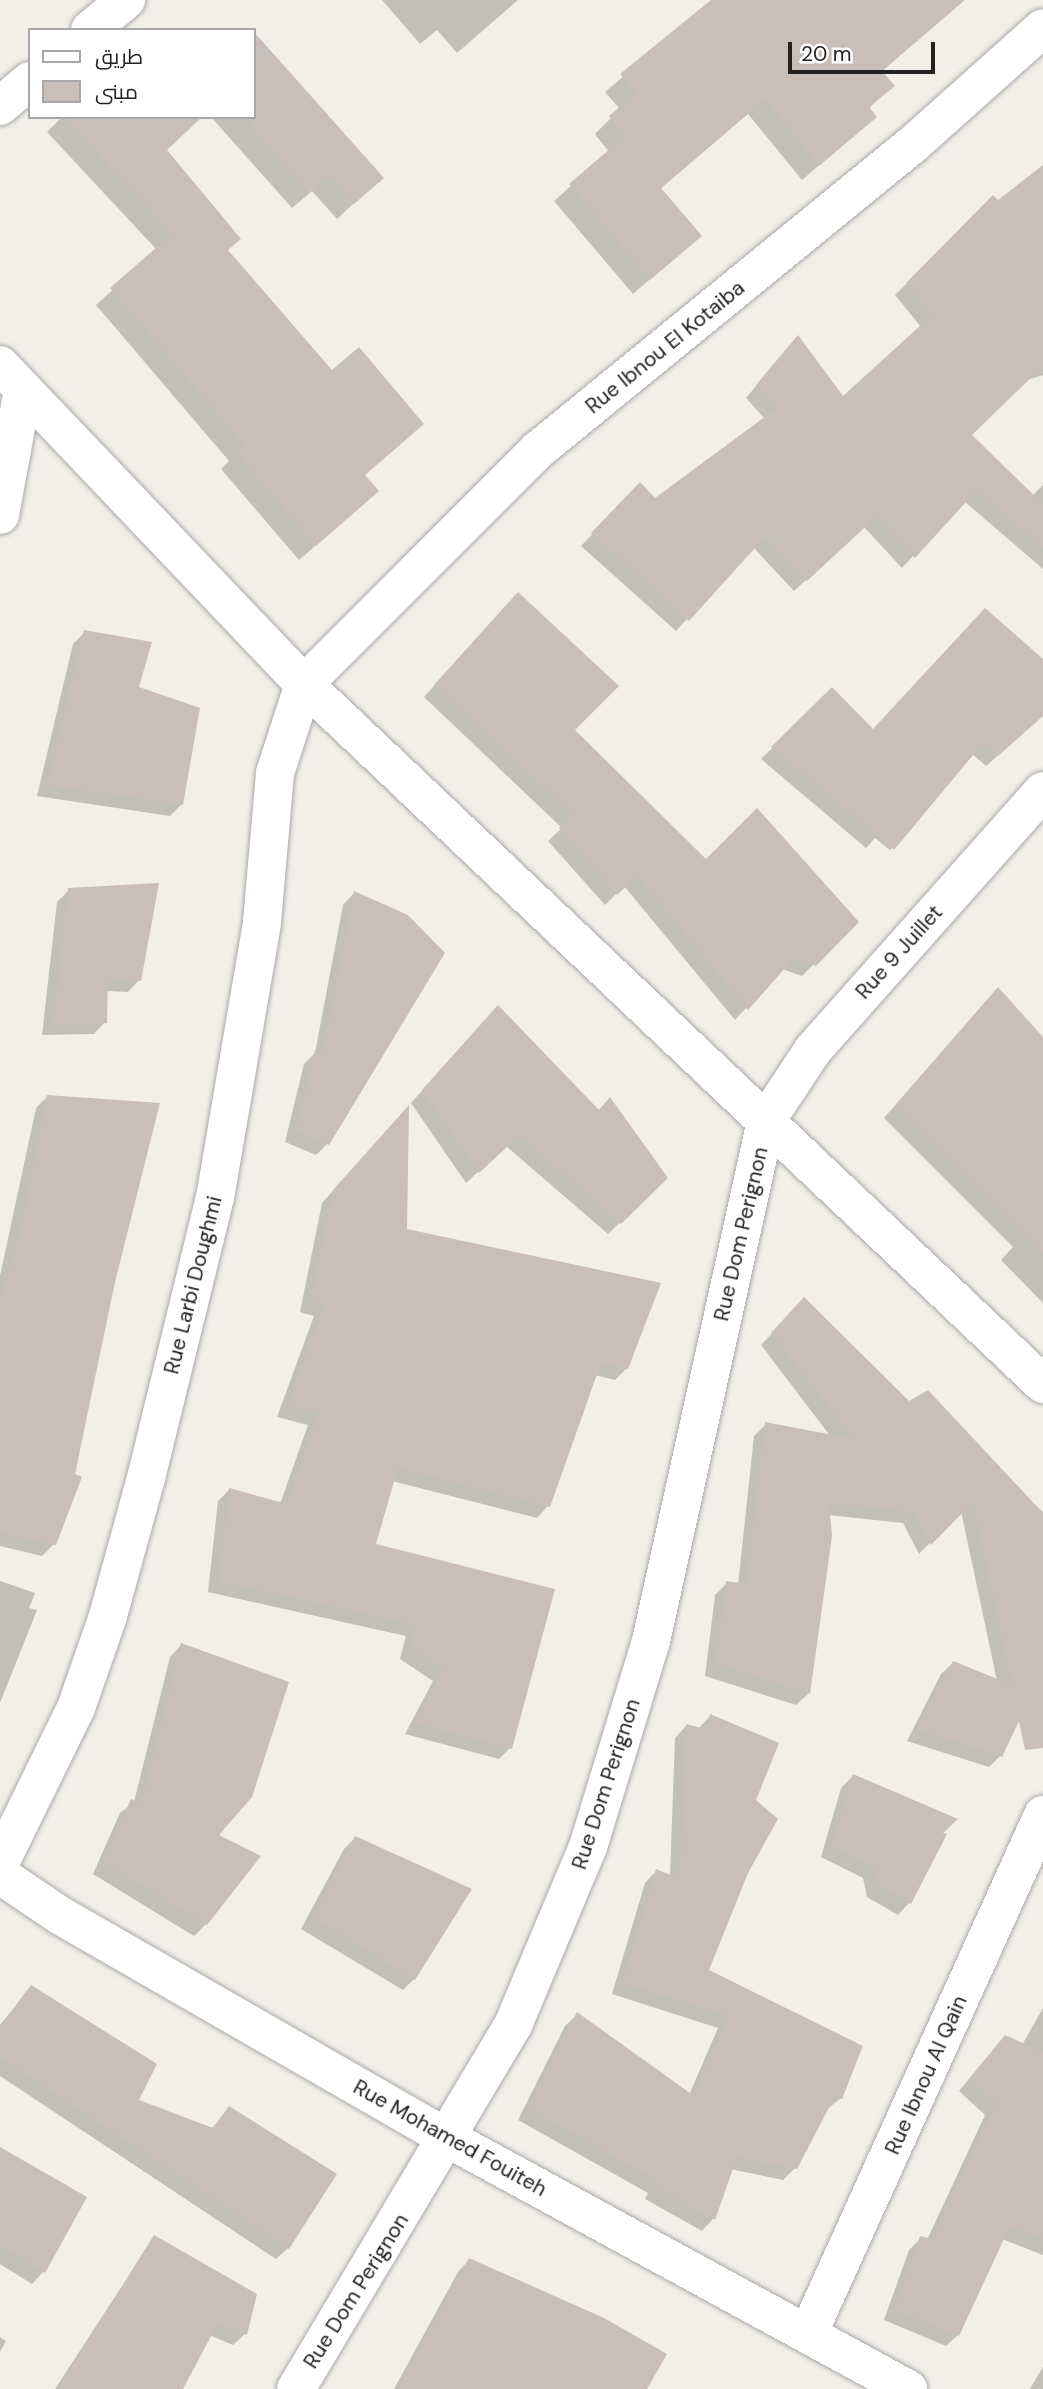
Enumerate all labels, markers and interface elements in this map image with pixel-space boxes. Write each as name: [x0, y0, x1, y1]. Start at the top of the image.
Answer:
legend: [28, 28, 256, 119]
scale bar: [791, 28, 938, 72]
text: 20 m: [801, 40, 852, 68]
text: طريق: [95, 43, 143, 71]
text: مبنى: [95, 78, 138, 106]
street label: Rue Ibnou El Kotaiba: [580, 275, 750, 419]
street label: Rue 9 Juillet: [850, 900, 948, 1004]
street label: Rue Dom Perignon: [709, 1145, 773, 1323]
street label: Rue Larbi Doughmi: [159, 1193, 227, 1377]
street label: Rue Dom Perignon: [567, 1696, 645, 1872]
street label: Rue Ibnou Al Qain: [880, 1992, 972, 2158]
street label: Rue Mohamed Fouiteh: [349, 2074, 551, 2202]
street label: Rue Dom Perignon: [298, 2209, 414, 2373]

